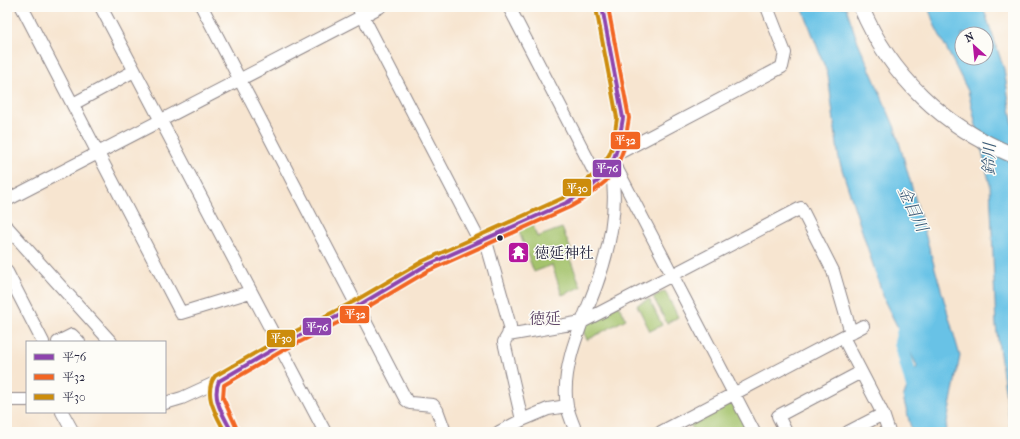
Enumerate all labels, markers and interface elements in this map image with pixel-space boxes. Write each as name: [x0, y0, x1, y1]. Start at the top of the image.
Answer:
north arrow: [954, 26, 994, 66]
text: N: [963, 30, 977, 45]
line badge: 平32: [610, 131, 641, 150]
text: 平32: [614, 134, 636, 147]
water label: 鈴川: [979, 141, 999, 175]
line badge: 平76: [592, 159, 622, 178]
text: 平76: [596, 162, 619, 175]
line badge: 平30: [562, 178, 592, 197]
text: 平30: [566, 182, 588, 195]
water label: 金目川: [894, 183, 933, 237]
unlabelled marker: [495, 233, 505, 243]
temple icon: 徳延神社: [505, 240, 531, 266]
place label: 徳延神社: [534, 244, 594, 262]
line badge: 平32: [339, 305, 370, 324]
text: 平32: [344, 308, 366, 321]
district label: 徳延: [529, 309, 561, 328]
line badge: 平76: [302, 317, 332, 336]
text: 平76: [306, 321, 329, 334]
line badge: 平30: [266, 329, 296, 348]
text: 平30: [270, 332, 292, 345]
legend: [26, 341, 166, 413]
text: 平76: [62, 350, 87, 364]
text: 平32: [62, 370, 85, 384]
text: 平30: [62, 390, 86, 404]

